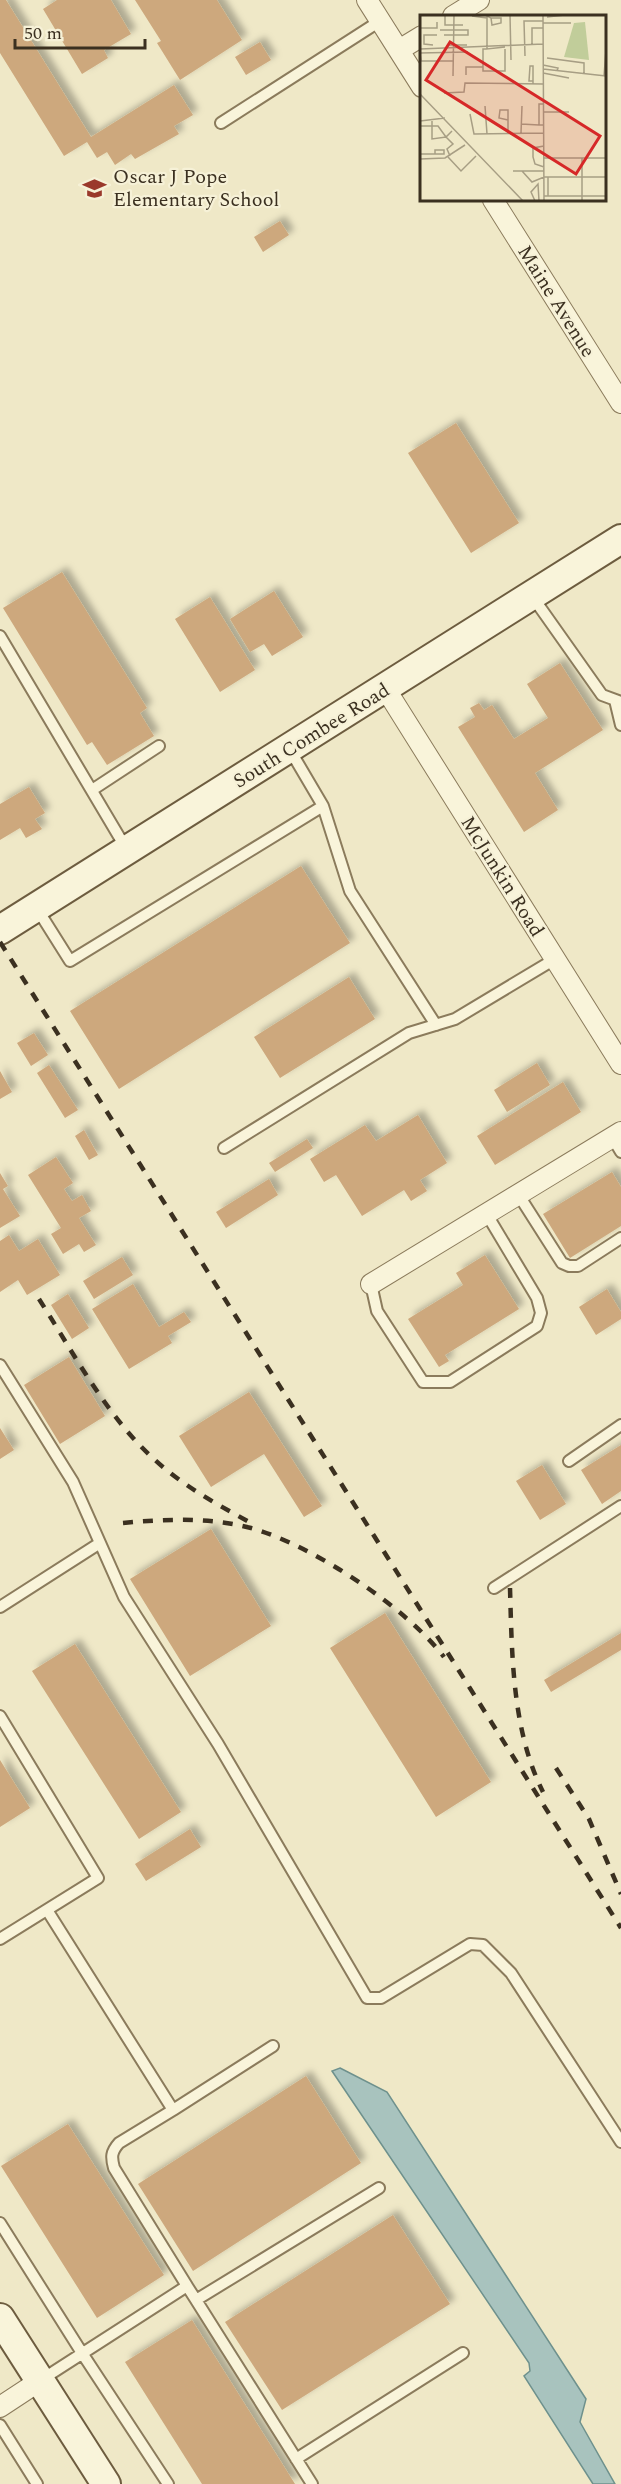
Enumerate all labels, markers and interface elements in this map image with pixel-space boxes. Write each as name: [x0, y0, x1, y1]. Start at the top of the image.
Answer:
scale bar: [15, 12, 146, 50]
inset map: [420, 15, 606, 201]
text: 50 m: [24, 20, 62, 47]
place label: Oscar J Pope Elementary School: [113, 162, 279, 215]
school or university icon: Oscar J Pope Elementary School: [82, 175, 108, 201]
street label: Maine Avenue: [510, 239, 603, 364]
street label: South Combee Road: [227, 675, 396, 796]
street label: McJunkin Road: [453, 810, 551, 943]

